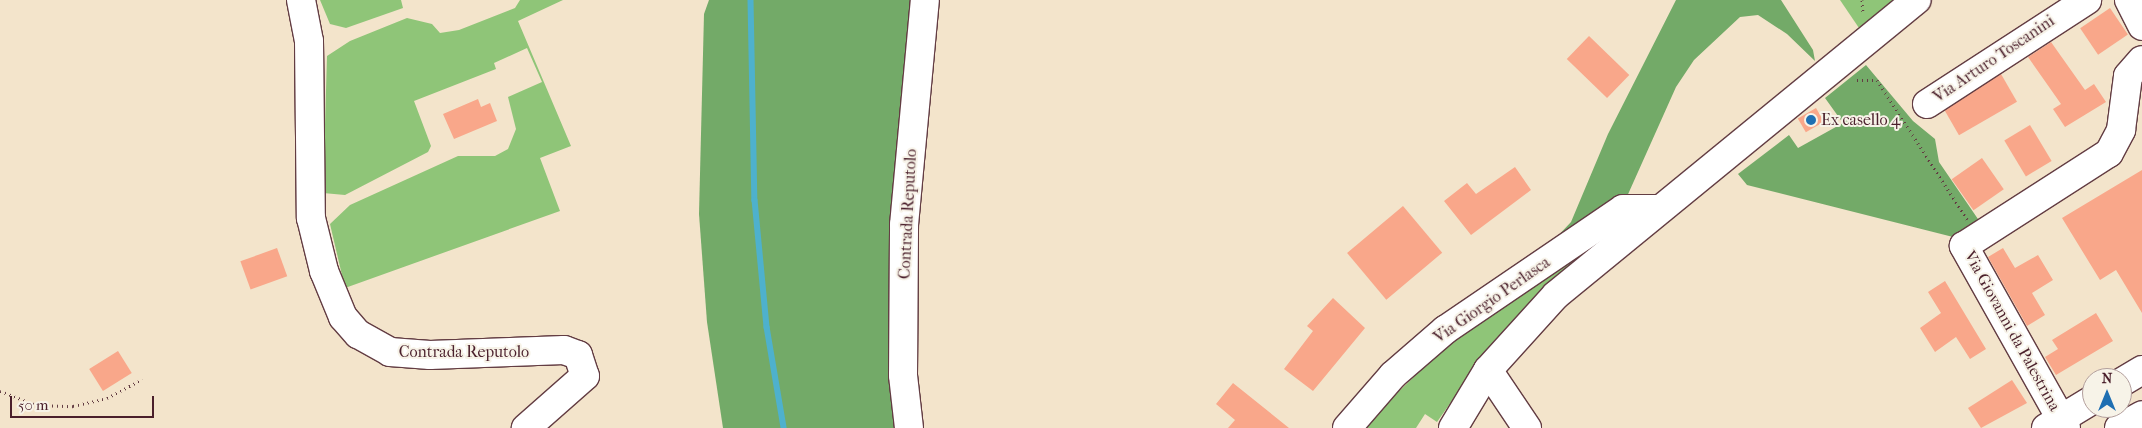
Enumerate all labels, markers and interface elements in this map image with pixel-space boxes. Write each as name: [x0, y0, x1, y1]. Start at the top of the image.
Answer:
street label: Via Arturo Toscanini: [1930, 11, 2058, 107]
place label: Ex casello 4: [1821, 110, 1900, 130]
marker: Ex casello 4: [1805, 114, 1817, 126]
street label: Contrada Reputolo: [895, 148, 921, 280]
street label: Via Giovanni da Palestrina: [1960, 248, 2064, 414]
street label: Via Giorgio Perlasca: [1430, 253, 1554, 347]
street label: Contrada Reputolo: [399, 342, 529, 362]
north arrow: [2082, 368, 2132, 418]
text: N: [2102, 370, 2112, 387]
scale bar: [12, 386, 156, 418]
text: 50 m: [18, 396, 48, 414]

